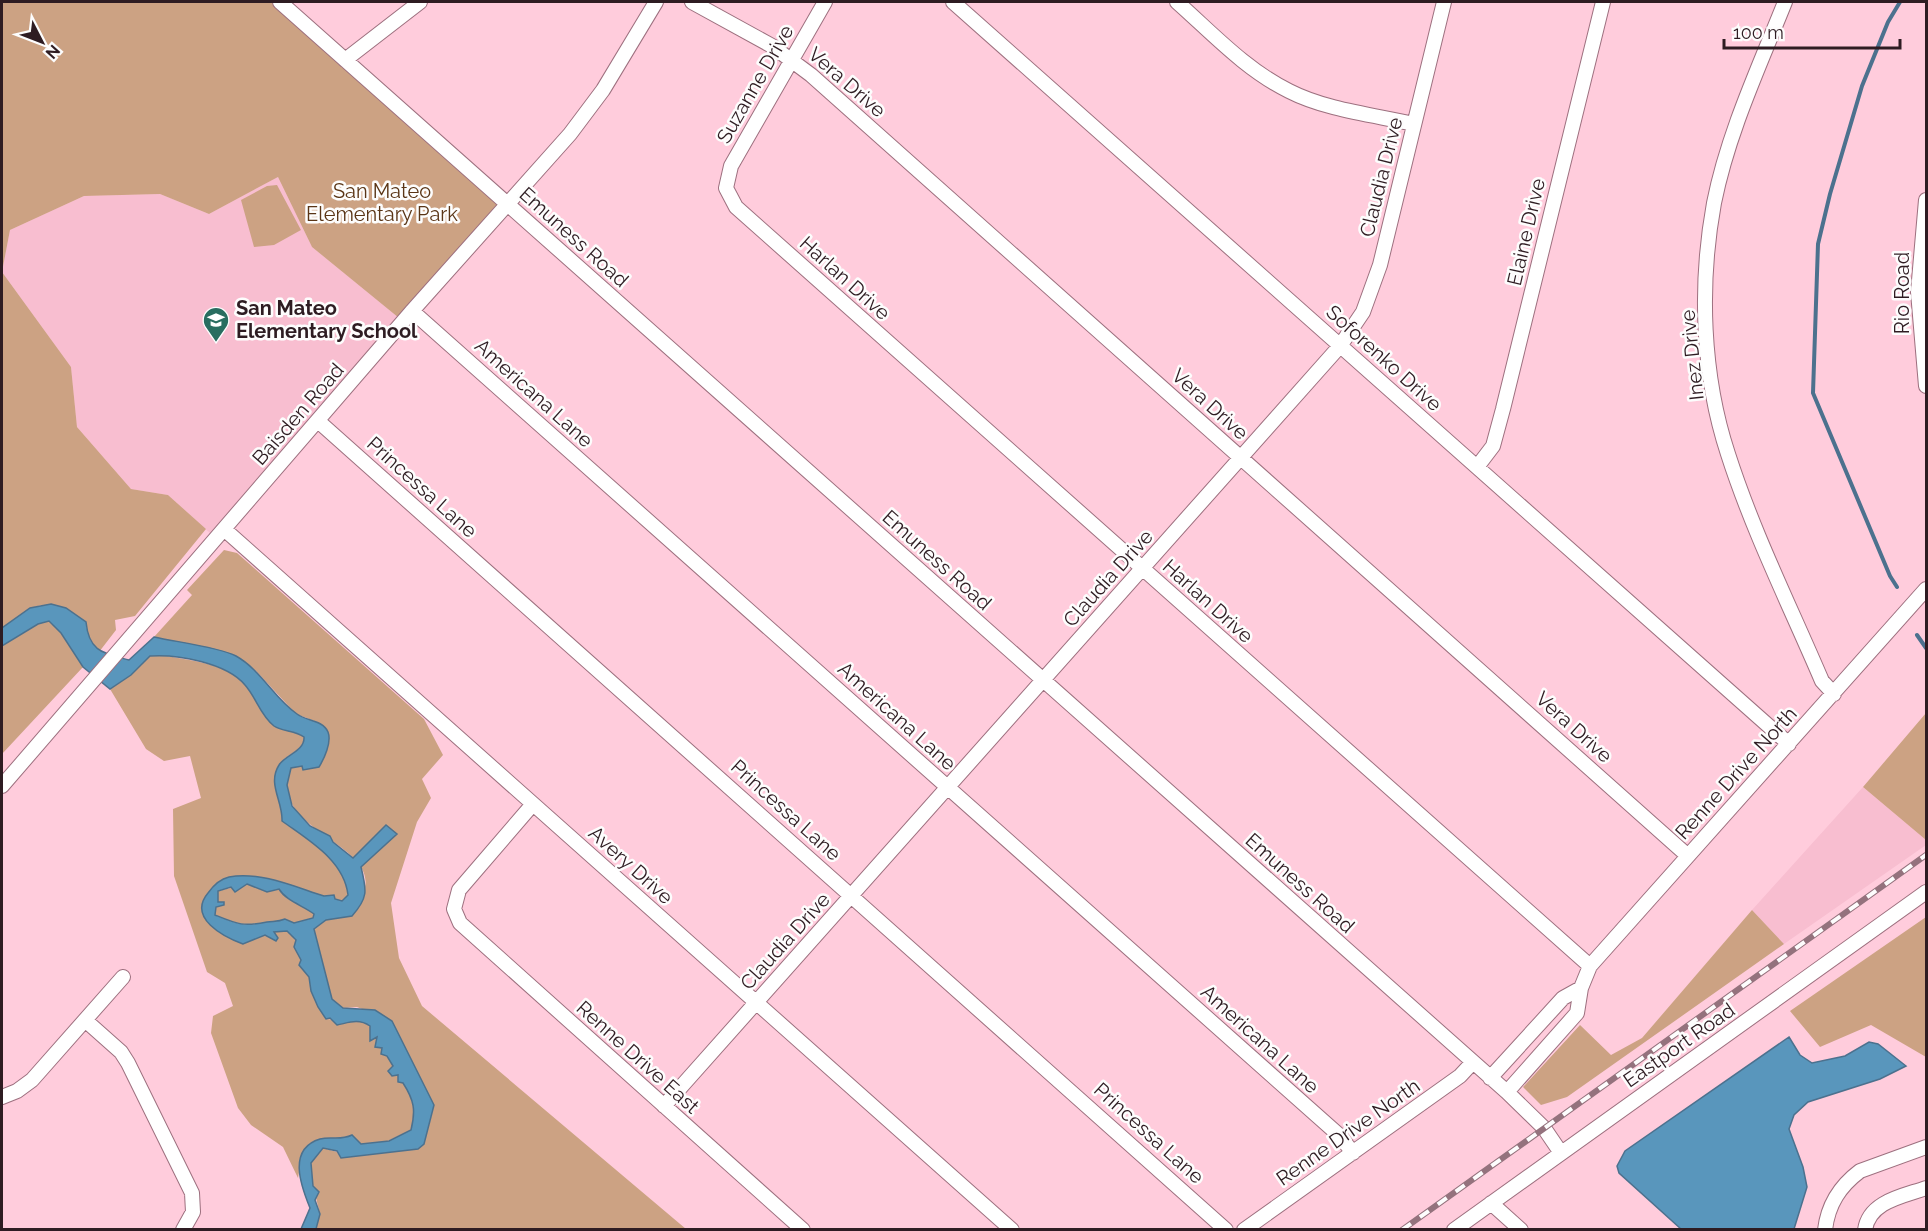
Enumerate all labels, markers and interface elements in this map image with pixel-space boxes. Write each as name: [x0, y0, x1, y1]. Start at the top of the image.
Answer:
north arrow: [12, 12, 72, 72]
scale bar: [1724, 12, 1900, 50]
street label: Suzanne Drive: [711, 20, 799, 147]
text: 100 m: [1733, 22, 1784, 43]
text: N: [42, 41, 64, 63]
street label: Vera Drive: [803, 42, 891, 122]
street label: Claudia Drive: [1355, 114, 1408, 239]
street label: Elaine Drive: [1502, 176, 1550, 288]
park label: San Mateo Elementary Park: [306, 179, 458, 226]
street label: Emuness Road: [515, 182, 633, 292]
street label: Harlan Drive: [795, 231, 895, 325]
street label: Rio Road: [1890, 252, 1914, 334]
place label: San Mateo Elementary School: [236, 296, 418, 343]
street label: Soforenko Drive: [1321, 300, 1447, 416]
school or university icon: San Mateo Elementary School: [201, 305, 231, 343]
street label: Inez Drive: [1675, 308, 1709, 401]
street label: Americana Lane: [470, 334, 598, 452]
street label: Baisden Road: [247, 358, 349, 470]
street label: Vera Drive: [1167, 363, 1253, 445]
street label: Princessa Lane: [362, 431, 482, 543]
street label: Emuness Road: [878, 505, 996, 615]
street label: Claudia Drive: [1058, 524, 1158, 632]
street label: Harlan Drive: [1158, 554, 1258, 648]
street label: Americana Lane: [833, 657, 961, 775]
street label: Vera Drive: [1531, 686, 1617, 768]
street label: Renne Drive North: [1670, 702, 1802, 844]
street label: Princessa Lane: [726, 754, 846, 866]
street label: Avery Drive: [584, 821, 678, 909]
street label: Emuness Road: [1241, 828, 1359, 938]
street label: Claudia Drive: [735, 887, 835, 995]
street label: Americana Lane: [1196, 980, 1324, 1098]
street label: Renne Drive East: [572, 996, 705, 1119]
street label: Eastport Road: [1619, 998, 1739, 1092]
street label: Renne Drive North: [1271, 1073, 1425, 1191]
street label: Princessa Lane: [1089, 1077, 1209, 1189]

